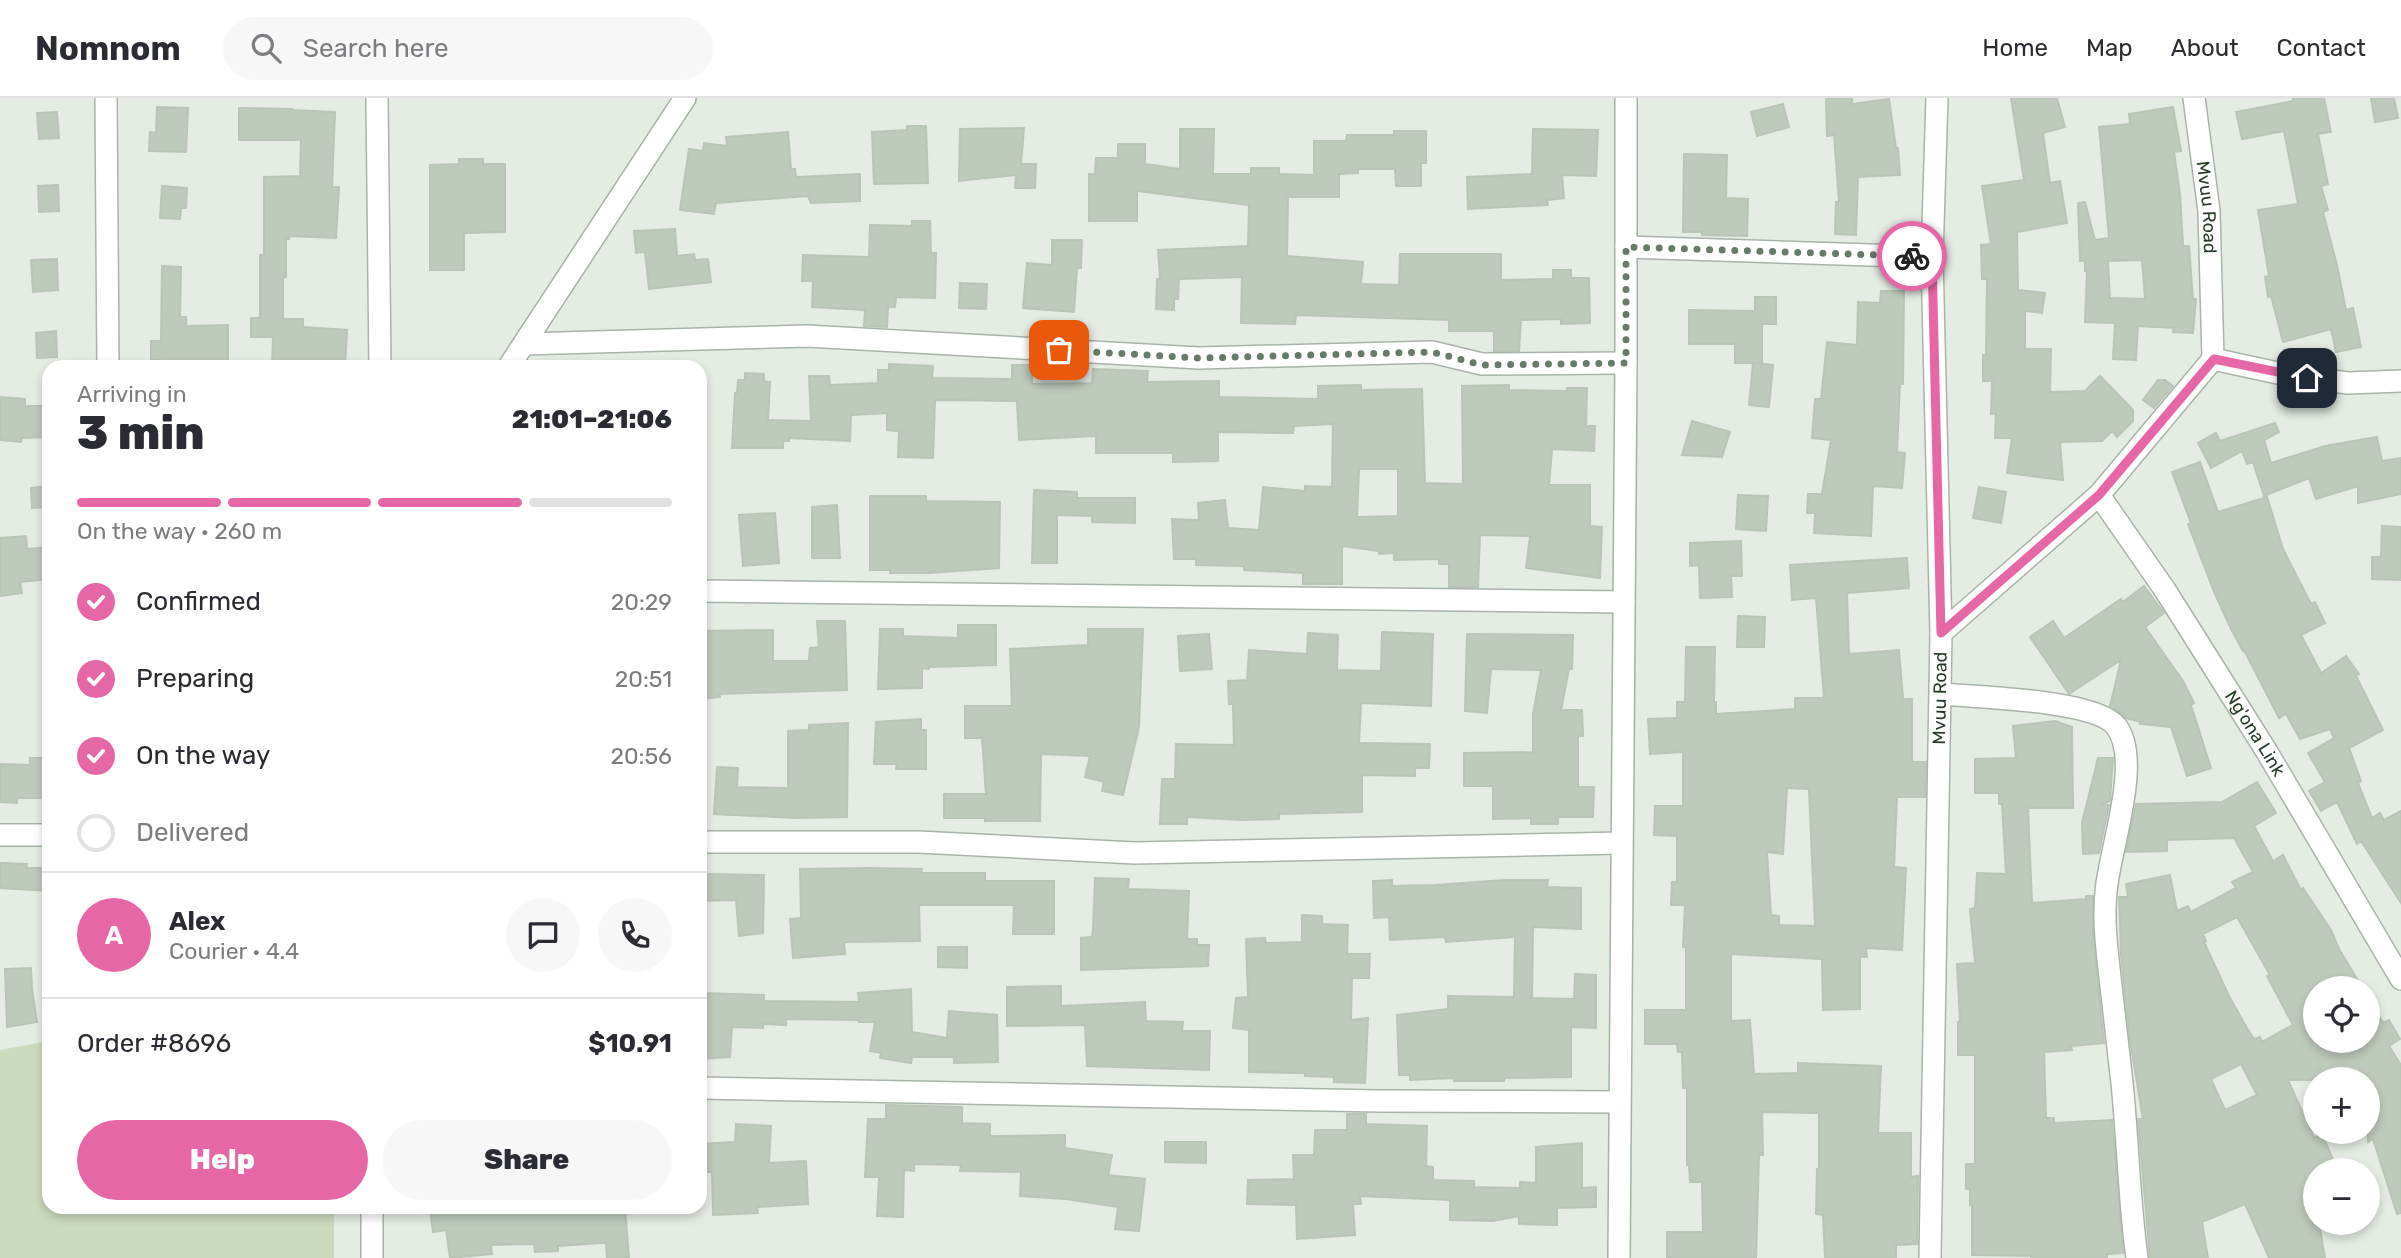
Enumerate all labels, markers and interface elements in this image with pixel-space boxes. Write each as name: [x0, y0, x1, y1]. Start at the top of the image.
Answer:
search box: [223, 17, 713, 80]
text: Nomnom: [35, 29, 181, 68]
icon: search: [247, 29, 285, 67]
text: Search here: [303, 33, 449, 64]
text: Home: [1982, 34, 2048, 62]
text: Map: [2086, 34, 2133, 62]
text: About: [2171, 34, 2239, 62]
text: Contact: [2277, 34, 2366, 62]
street label: Mvuu Road: [2191, 159, 2221, 254]
courier: [1877, 221, 1947, 291]
icon: bike: [1893, 237, 1931, 275]
pin: [1029, 320, 1089, 380]
icon: bag: [1040, 331, 1078, 369]
pin: [2277, 348, 2337, 408]
icon: home: [2288, 359, 2326, 397]
text: Arriving in: [77, 380, 187, 408]
text: 21:01–21:06: [512, 404, 672, 435]
text: 3 min: [77, 406, 205, 461]
text: On the way · 260 m: [77, 517, 282, 545]
icon: check: [77, 583, 115, 621]
text: Confirmed: [136, 586, 261, 617]
text: 20:29: [611, 588, 672, 616]
street label: Mvuu Road: [1928, 651, 1952, 745]
icon: check: [77, 660, 115, 698]
text: Preparing: [136, 663, 254, 694]
text: 20:51: [615, 665, 672, 693]
street label: Ng'ona Link: [2220, 686, 2290, 781]
icon: check: [77, 737, 115, 775]
text: On the way: [136, 740, 270, 771]
text: 20:56: [610, 742, 672, 770]
text: Delivered: [136, 817, 249, 848]
button: chat: [506, 898, 580, 972]
button: phone: [598, 898, 672, 972]
text: Alex: [169, 906, 225, 937]
text: A: [105, 920, 123, 951]
text: Courier · 4.4: [169, 937, 299, 965]
map controls: [2303, 976, 2380, 1235]
button: locate: [2303, 976, 2380, 1053]
text: Order #8696: [77, 1028, 231, 1059]
text: $10.91: [588, 1028, 672, 1059]
button: +: [2303, 1067, 2380, 1144]
button: Help: [77, 1120, 368, 1200]
button: Share: [382, 1120, 672, 1200]
button: −: [2303, 1158, 2380, 1235]

